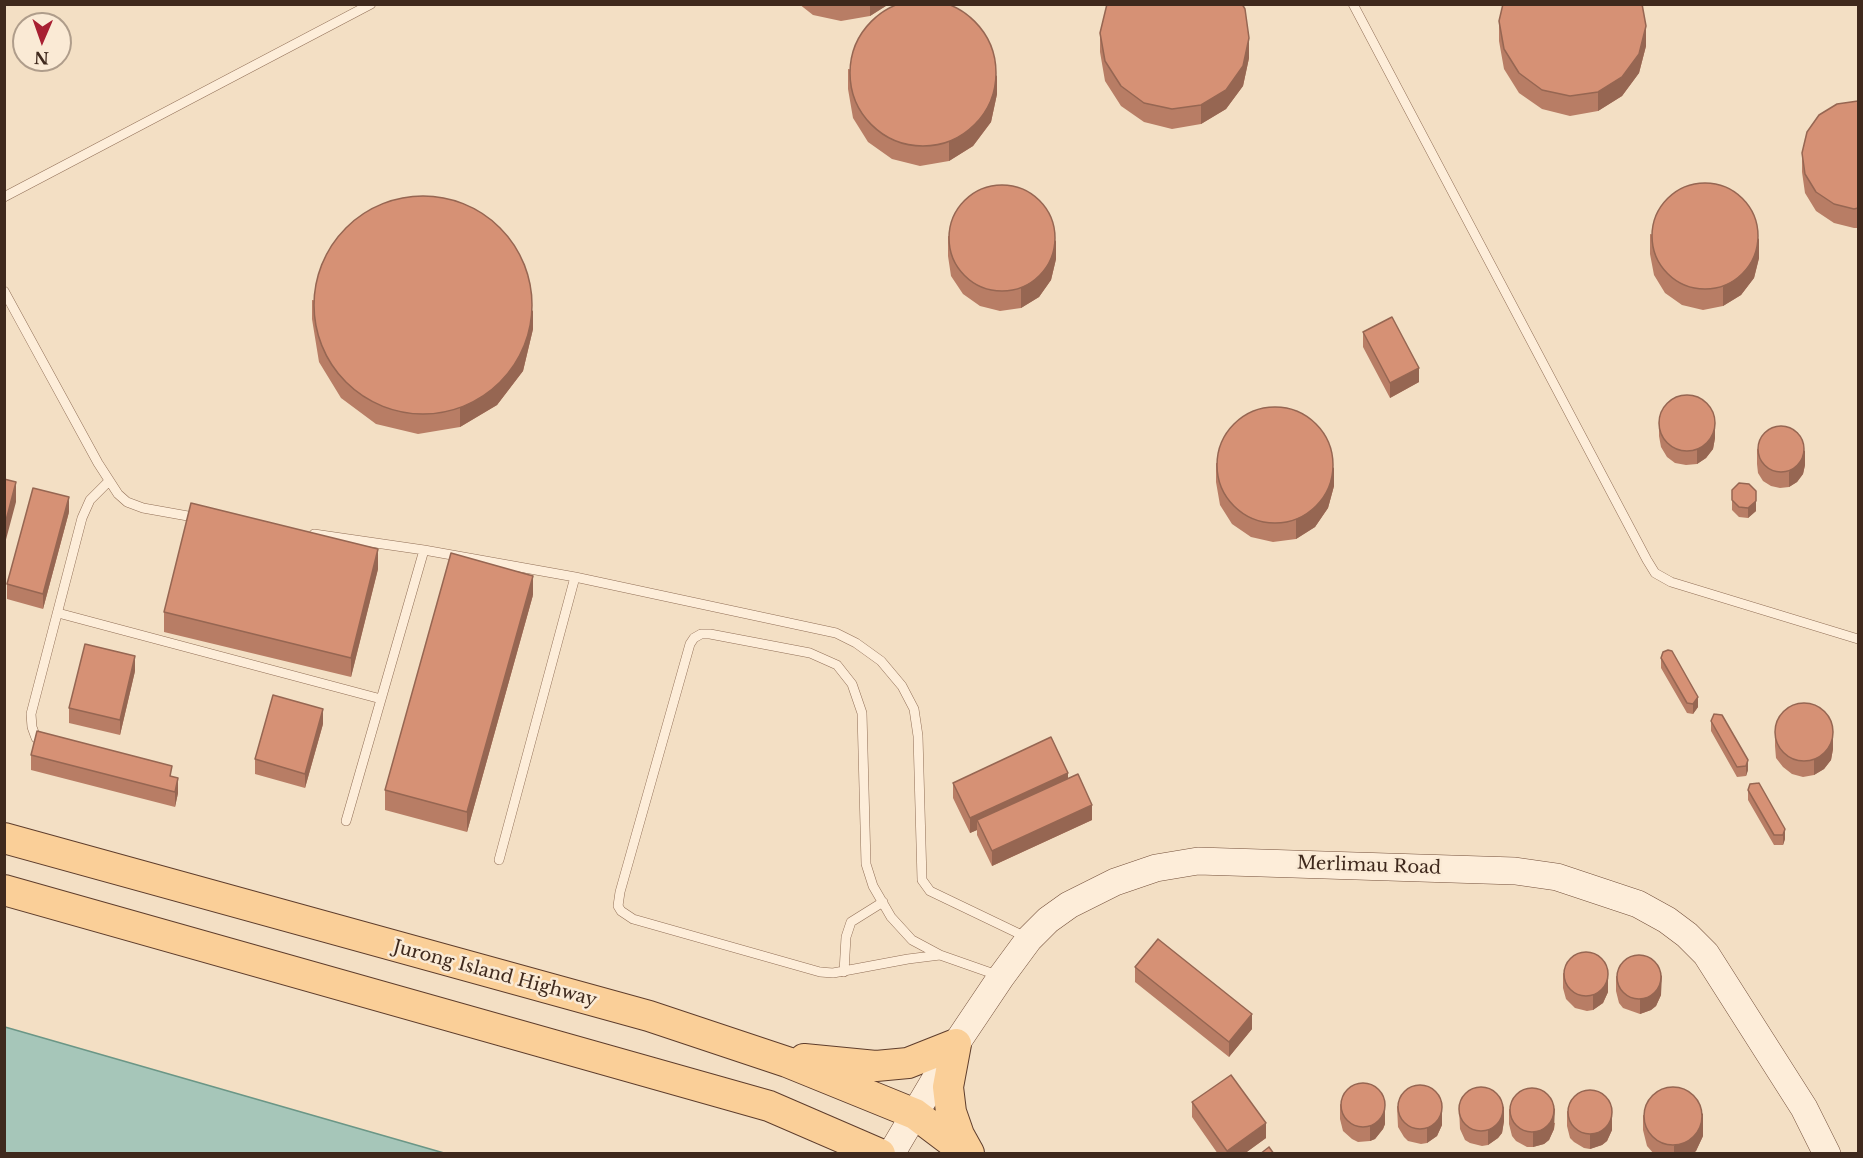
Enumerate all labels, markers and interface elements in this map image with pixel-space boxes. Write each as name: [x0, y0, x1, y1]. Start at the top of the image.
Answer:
north arrow: [12, 12, 72, 72]
text: N: [34, 48, 49, 68]
street label: Merlimau Road: [1296, 853, 1442, 879]
street label: Jurong Island Highway: [391, 936, 599, 1012]

